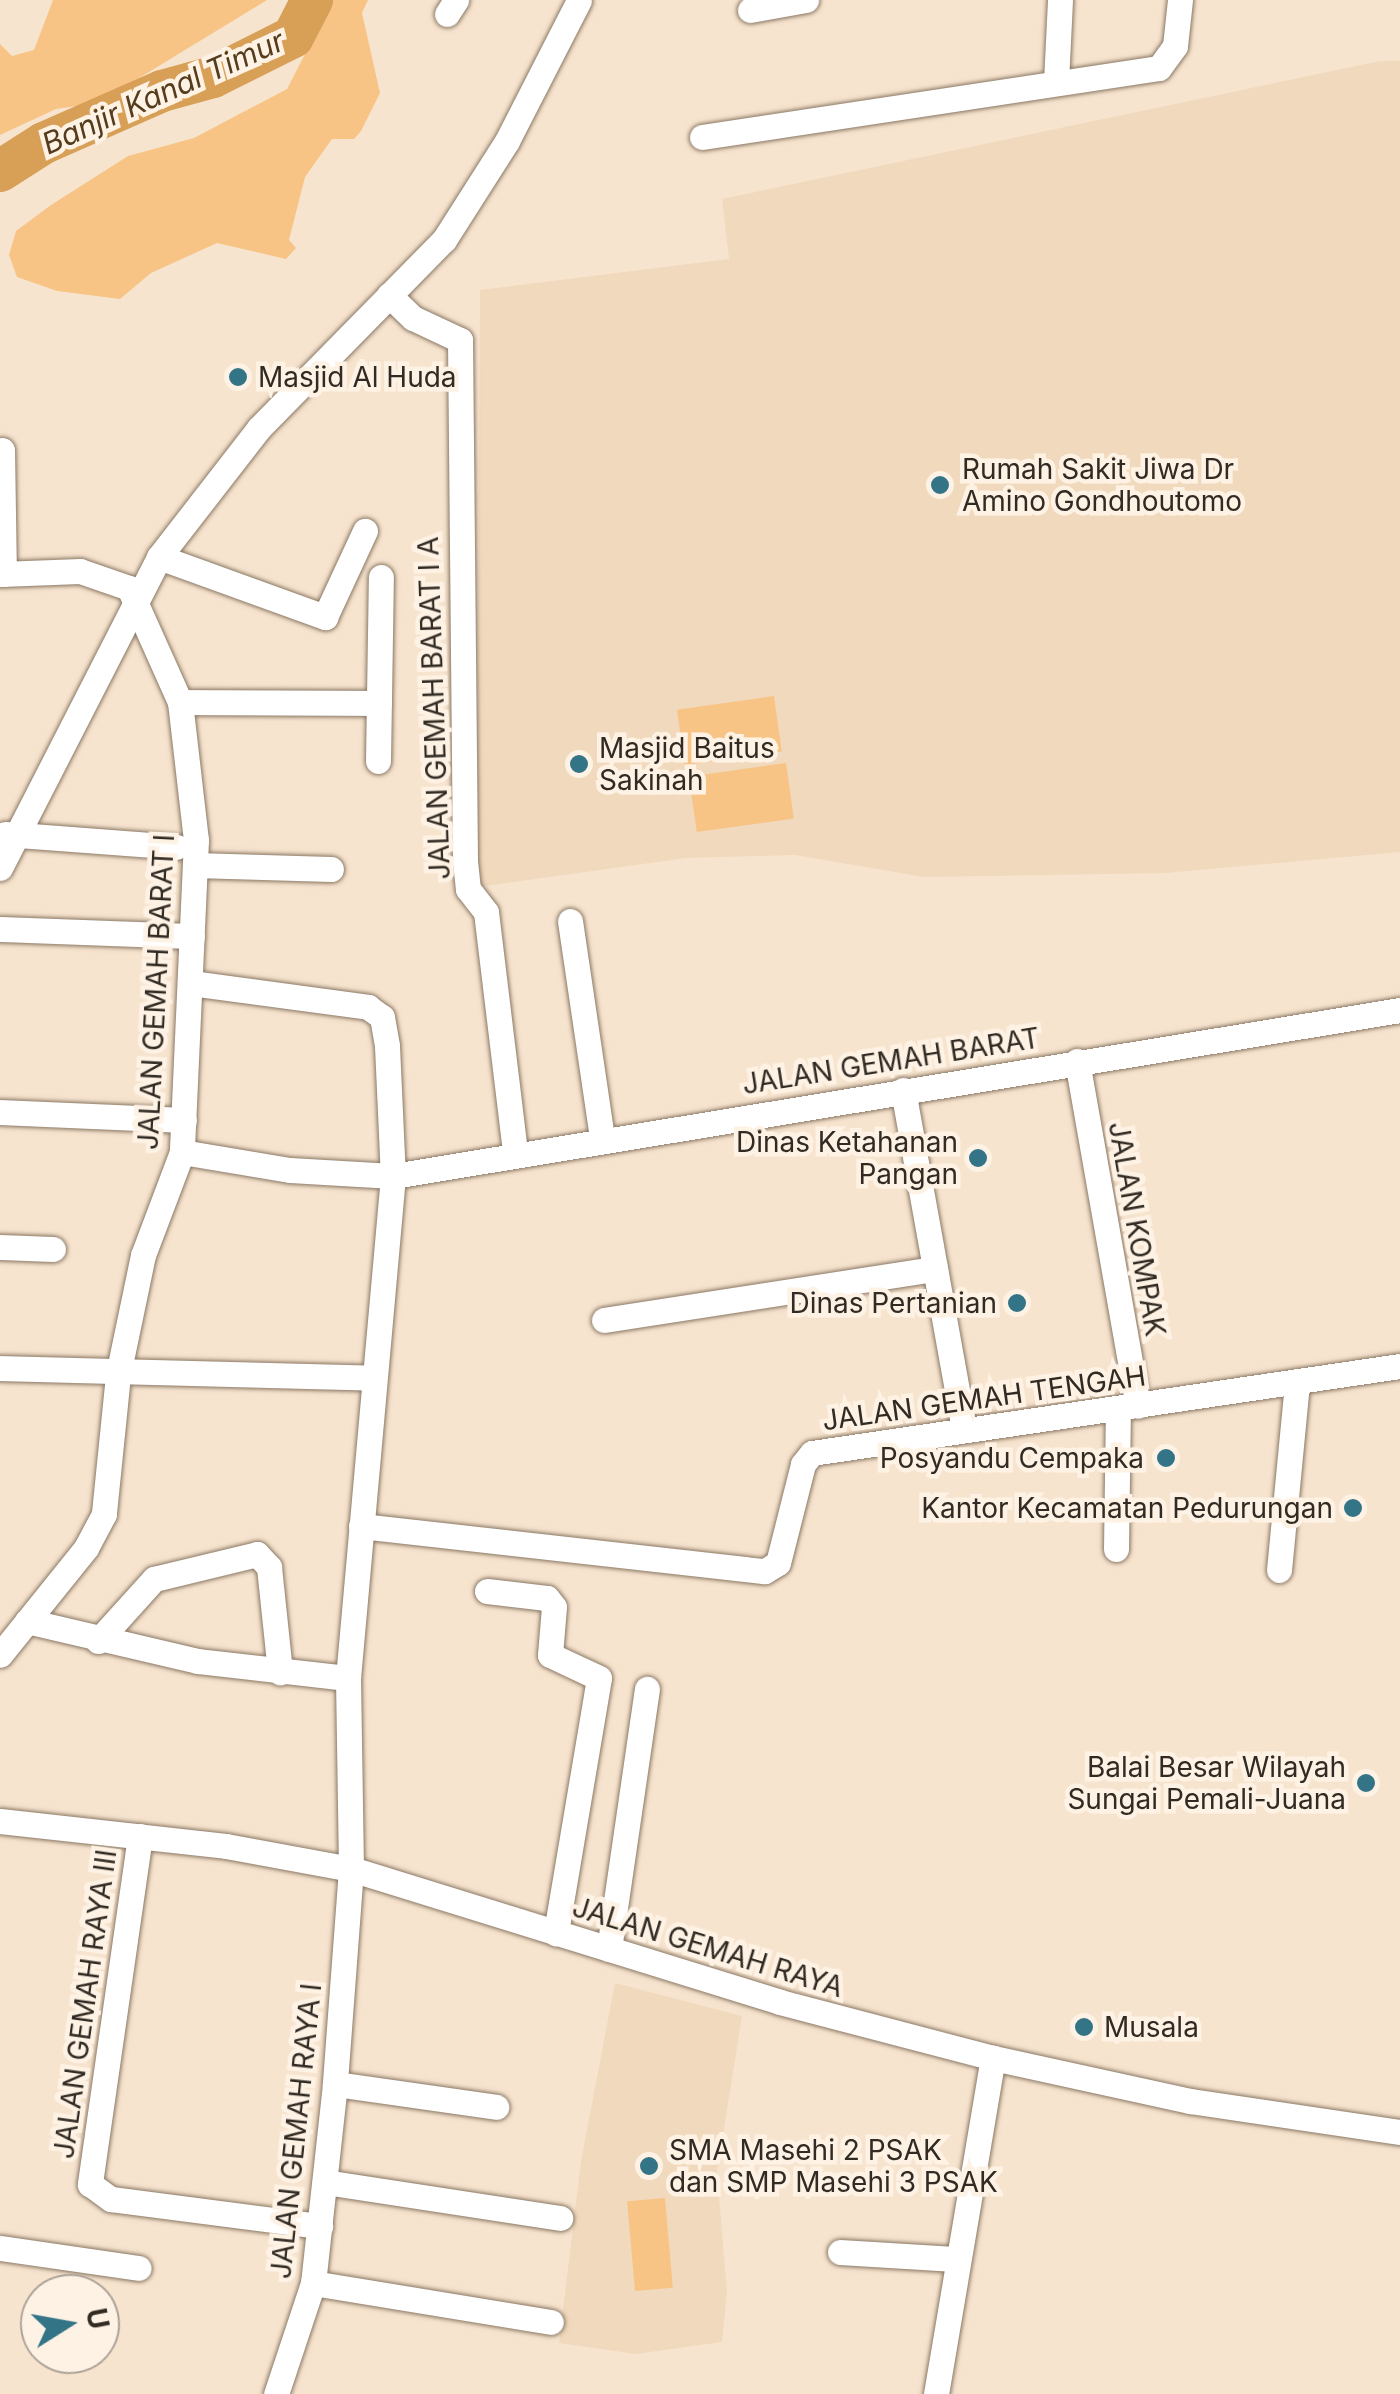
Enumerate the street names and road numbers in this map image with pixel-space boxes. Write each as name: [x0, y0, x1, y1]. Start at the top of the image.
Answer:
street label: JALAN GEMAH BARAT I A: [411, 536, 457, 880]
street label: JALAN GEMAH BARAT I: [131, 833, 181, 1151]
street label: JALAN GEMAH BARAT: [740, 1021, 1042, 1101]
street label: JALAN KOMPAK: [1102, 1119, 1172, 1339]
street label: JALAN GEMAH TENGAH: [820, 1359, 1148, 1437]
street label: JALAN GEMAH RAYA III: [47, 1847, 123, 2161]
street label: JALAN GEMAH RAYA: [569, 1890, 847, 2004]
street label: JALAN GEMAH RAYA I: [264, 1982, 328, 2280]

